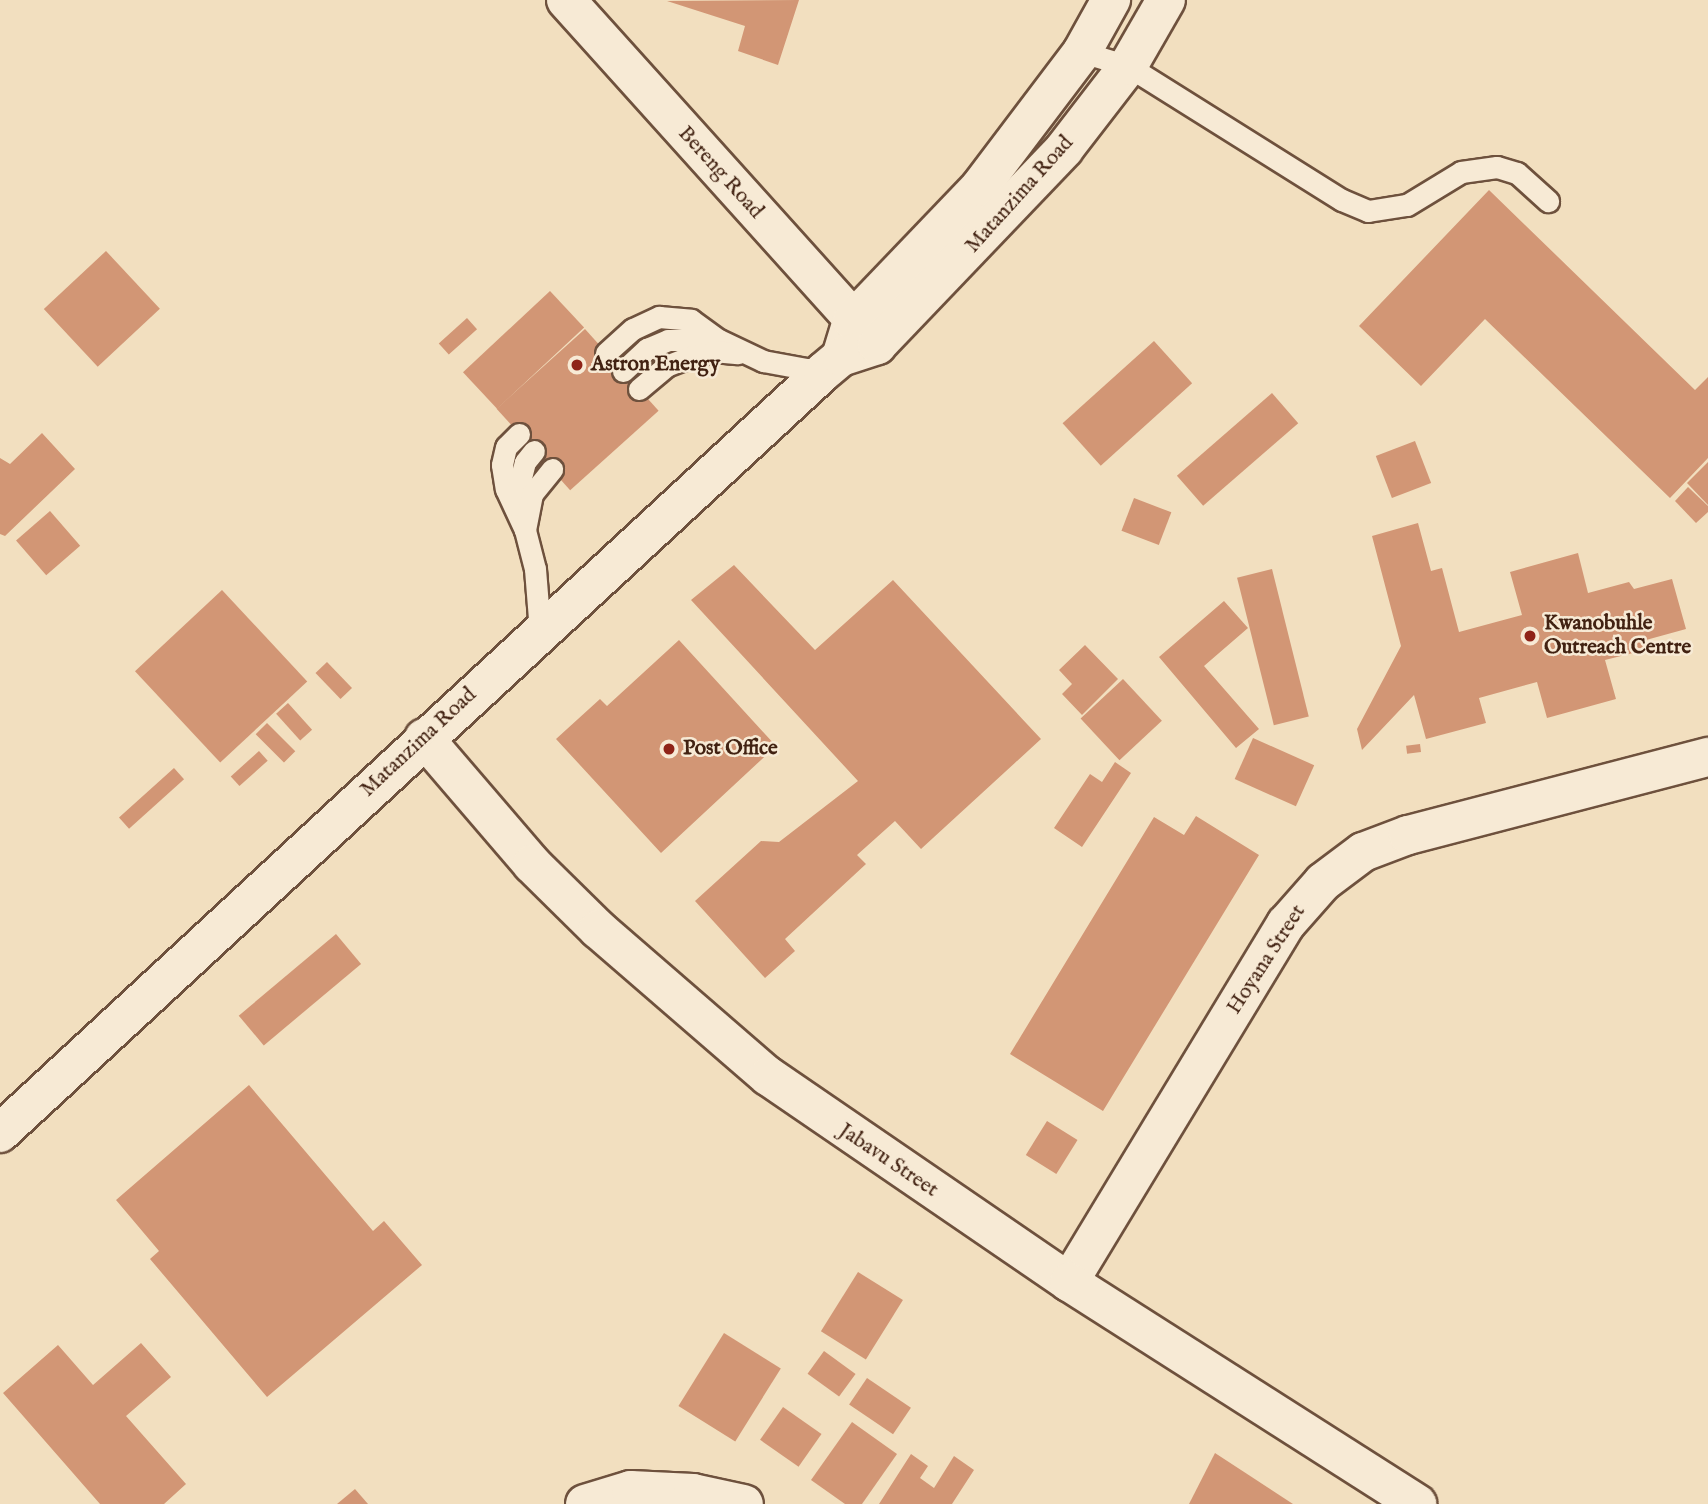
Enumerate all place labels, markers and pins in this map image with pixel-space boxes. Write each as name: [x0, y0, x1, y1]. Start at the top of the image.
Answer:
place label: Astron Energy: [591, 352, 720, 378]
marker: Astron Energy: [569, 357, 585, 373]
place label: Kwanobuhle Outreach Centre: [1544, 611, 1691, 661]
marker: Kwanobuhle Outreach Centre: [1522, 628, 1538, 644]
place label: Post Office: [683, 736, 778, 762]
marker: Post Office: [661, 741, 677, 757]

